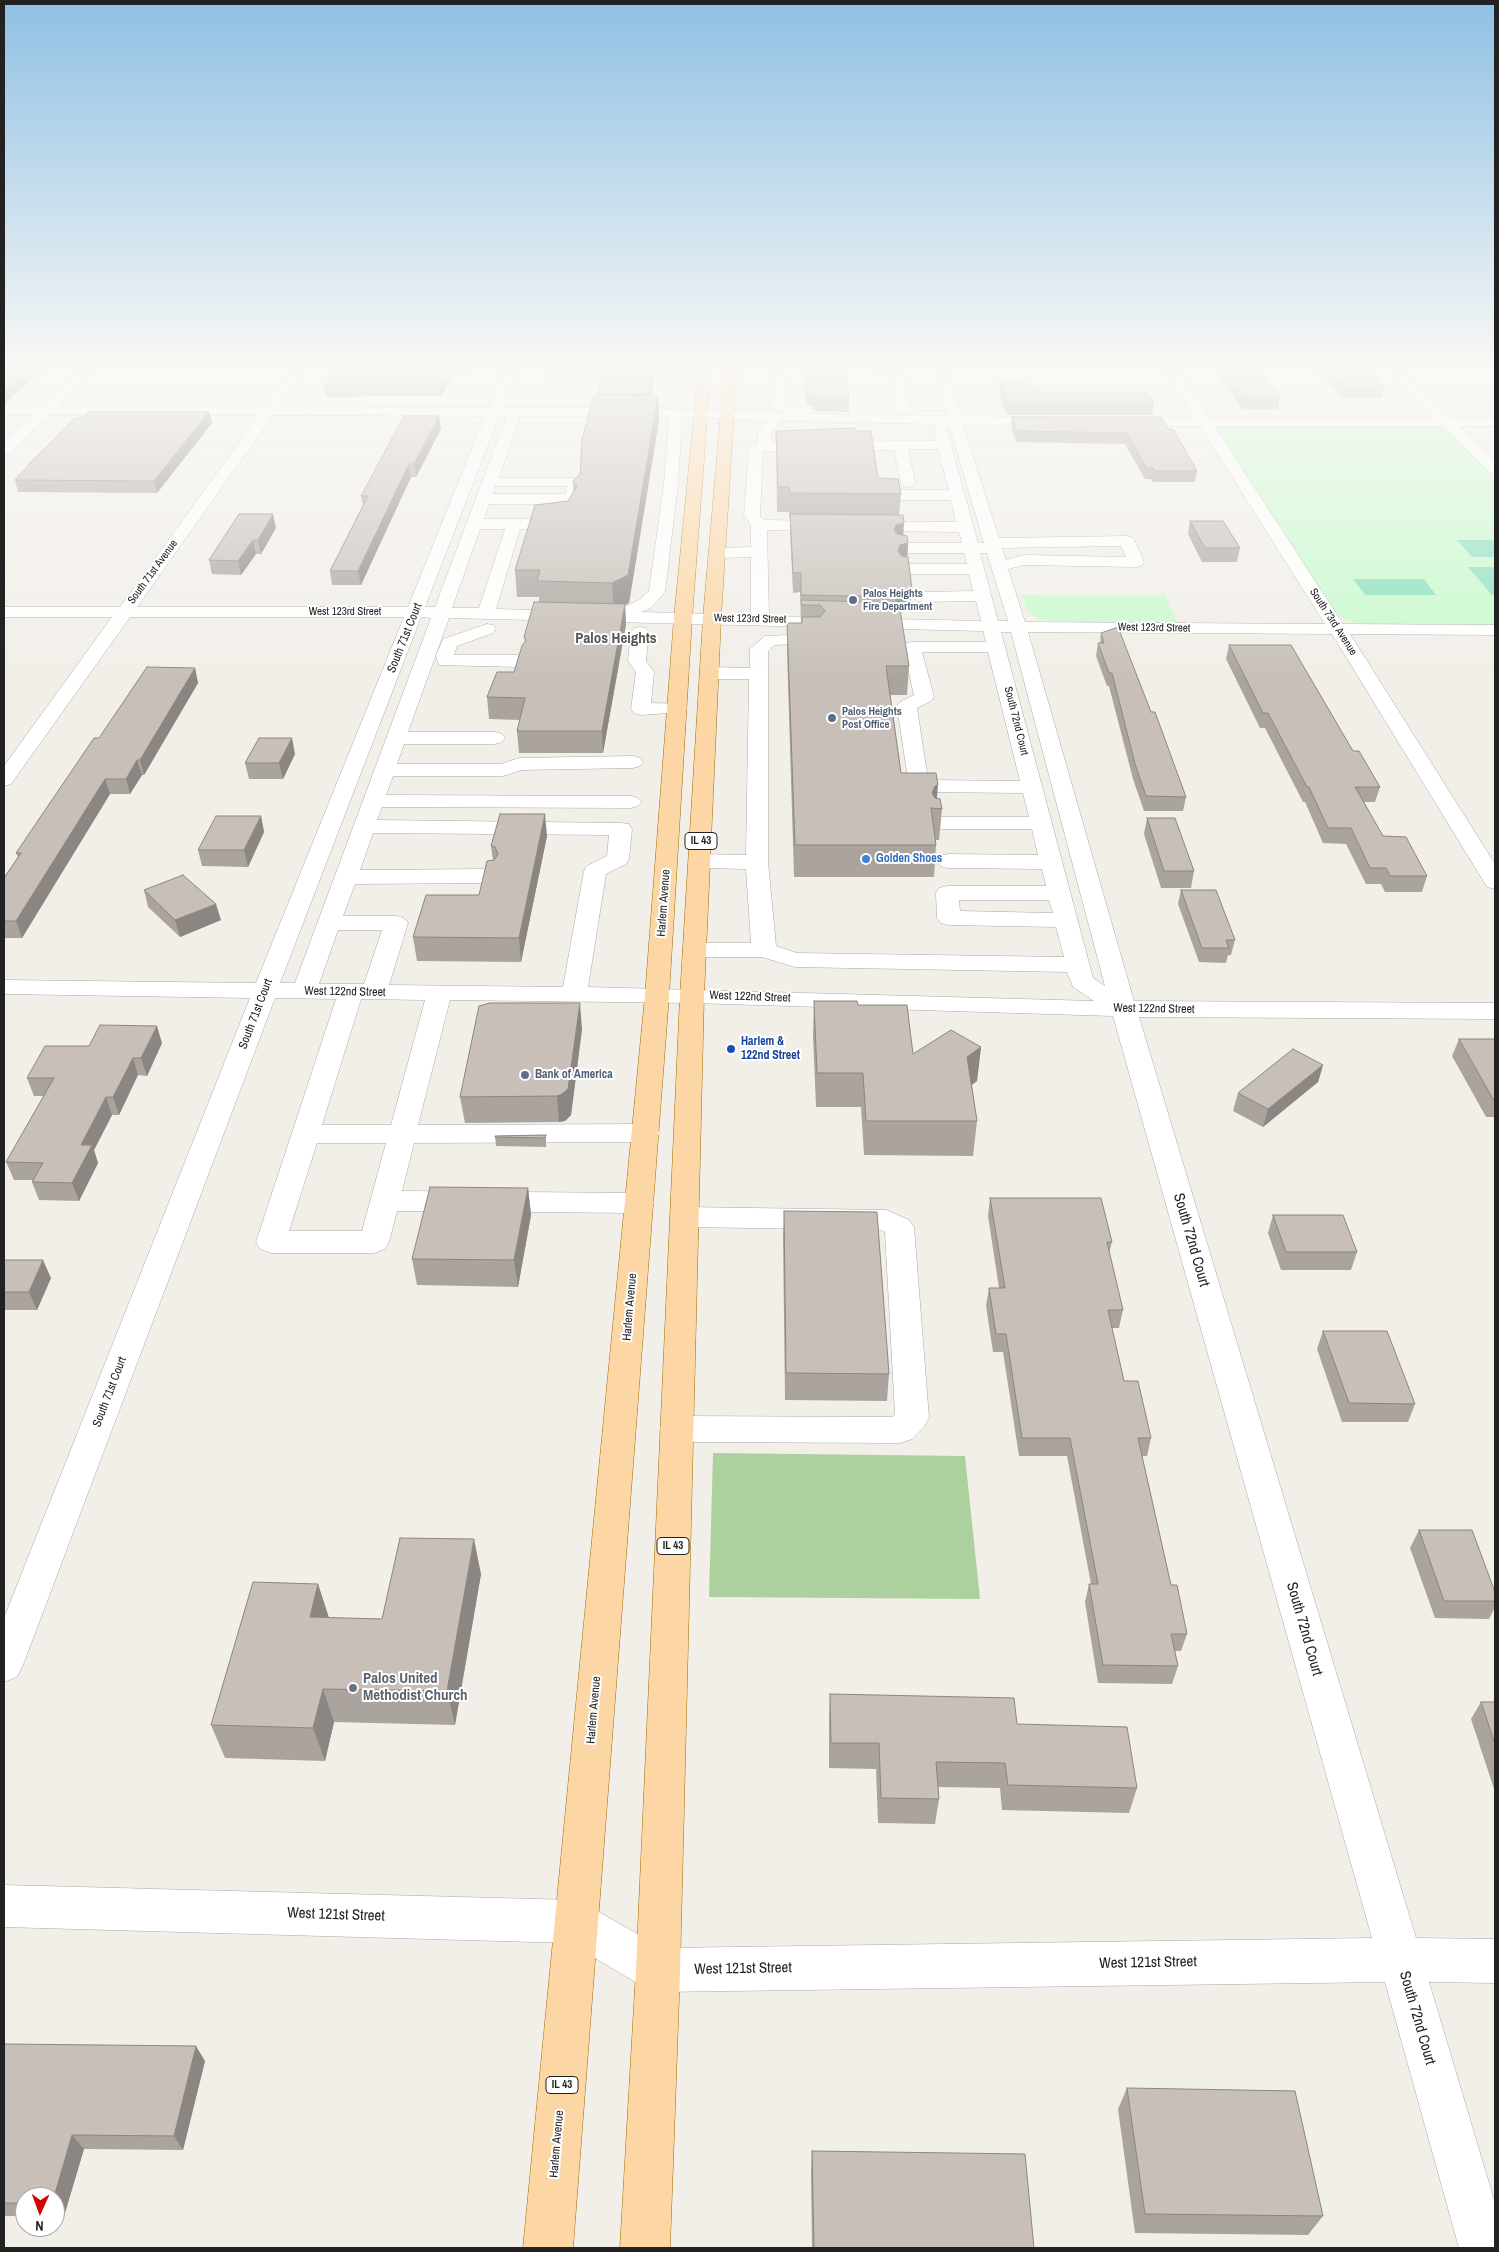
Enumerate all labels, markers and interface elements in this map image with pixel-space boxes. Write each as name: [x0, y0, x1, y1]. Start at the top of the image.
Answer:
street label: South 71st Avenue: [125, 537, 181, 607]
street label: South 73rd Avenue: [1306, 586, 1360, 658]
place label: Palos Heights Fire Department: [863, 587, 932, 613]
marker: Palos Heights Fire Department: [847, 594, 859, 606]
street label: South 71st Court: [384, 601, 426, 675]
street label: West 123rd Street: [309, 605, 381, 619]
street label: West 123rd Street: [714, 612, 786, 626]
street label: West 123rd Street: [1118, 621, 1190, 635]
district label: Palos Heights: [575, 630, 657, 648]
street label: South 72nd Court: [1001, 685, 1031, 757]
place label: Palos Heights Post Office: [842, 705, 902, 731]
marker: Palos Heights Post Office: [826, 712, 838, 724]
road number: IL 43: [685, 832, 717, 849]
place label: Golden Shoes: [876, 852, 942, 866]
marker: Golden Shoes: [860, 853, 872, 865]
street label: Harlem Avenue: [654, 869, 674, 937]
street label: South 71st Court: [236, 977, 276, 1051]
street label: West 122nd Street: [304, 984, 386, 1000]
street label: West 122nd Street: [709, 988, 791, 1006]
street label: West 122nd Street: [1113, 1001, 1195, 1017]
place label: Harlem & 122nd Street: [741, 1035, 800, 1063]
marker: Harlem & 122nd Street: [725, 1043, 737, 1055]
place label: Bank of America: [535, 1068, 613, 1082]
marker: Bank of America: [519, 1069, 531, 1081]
street label: South 72nd Court: [1169, 1191, 1213, 1289]
street label: Harlem Avenue: [620, 1273, 640, 1341]
street label: South 71st Court: [90, 1355, 130, 1429]
road number: IL 43: [657, 1538, 689, 1554]
street label: South 72nd Court: [1282, 1580, 1326, 1678]
place label: Palos United Methodist Church: [363, 1670, 468, 1705]
street label: Harlem Avenue: [584, 1676, 604, 1744]
marker: Palos United Methodist Church: [347, 1682, 359, 1694]
street label: West 121st Street: [287, 1904, 385, 1926]
street label: West 121st Street: [1099, 1953, 1197, 1973]
street label: West 121st Street: [694, 1959, 792, 1979]
street label: South 72nd Court: [1395, 1969, 1439, 2067]
road number: IL 43: [546, 2076, 578, 2094]
street label: Harlem Avenue: [547, 2110, 567, 2178]
north arrow: [15, 2187, 65, 2237]
text: N: [35, 2217, 44, 2235]

